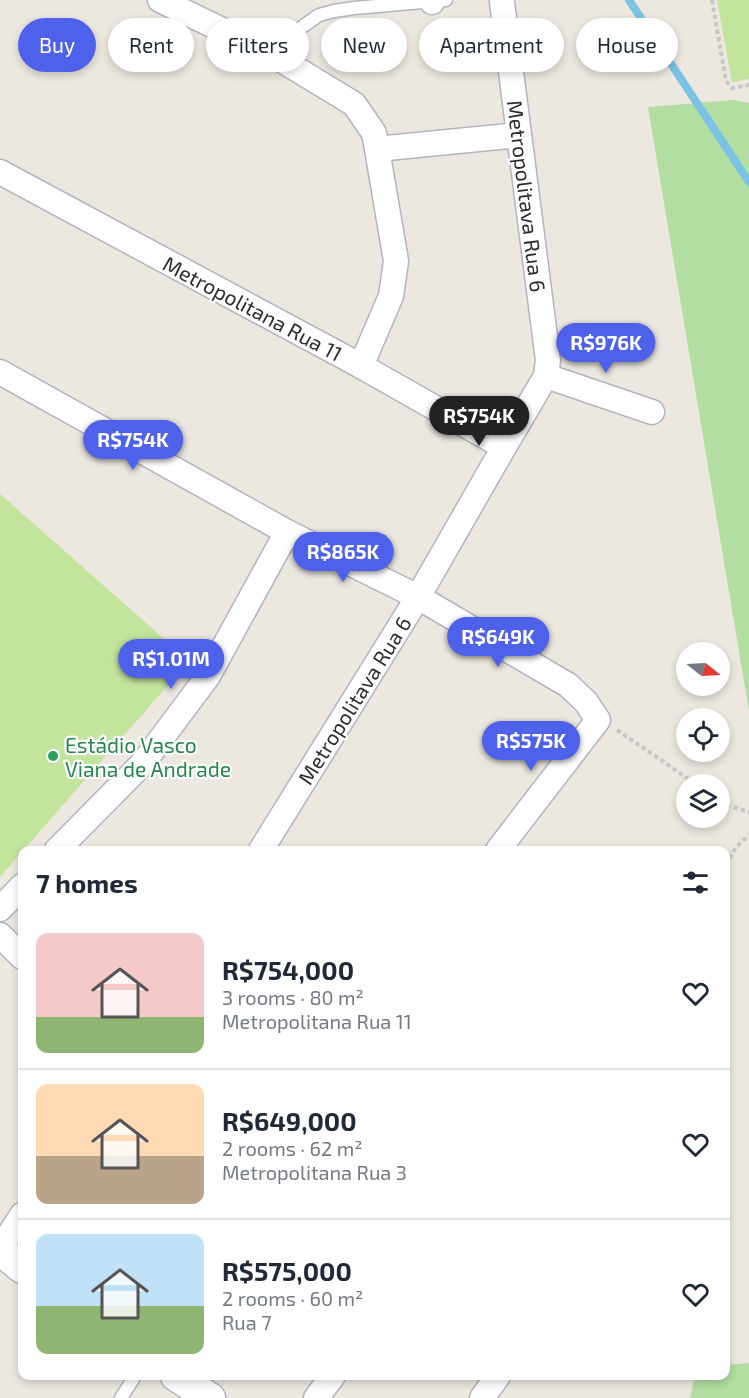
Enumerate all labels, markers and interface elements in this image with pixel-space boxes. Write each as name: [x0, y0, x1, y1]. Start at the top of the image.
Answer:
chip: Buy: [18, 18, 96, 72]
chip: Rent: [108, 18, 194, 72]
chip: Filters: [206, 18, 309, 72]
chip: New: [321, 18, 407, 72]
chip: Apartment: [419, 18, 564, 72]
chip: House: [576, 18, 678, 72]
street label: Metropolitava Rua 6: [503, 99, 551, 293]
street label: Metropolitana Rua 11: [159, 250, 347, 366]
pin: R$976K: [557, 323, 655, 374]
text: R$976K: [570, 330, 642, 354]
pin: R$754K: [430, 396, 528, 447]
text: R$754K: [443, 403, 515, 427]
pin: R$754K: [84, 420, 182, 471]
text: R$754K: [97, 427, 169, 451]
pin: R$865K: [294, 532, 392, 583]
text: R$865K: [307, 539, 379, 563]
street label: Metropolitava Rua 6: [292, 611, 416, 789]
pin: R$649K: [449, 617, 547, 668]
text: R$649K: [461, 624, 535, 648]
pin: R$1.01M: [116, 639, 226, 690]
north arrow: [676, 642, 730, 696]
map controls: [676, 642, 730, 828]
text: R$1.01M: [132, 646, 210, 670]
button: locate: [676, 708, 730, 762]
pin: R$575K: [482, 721, 580, 772]
text: R$575K: [496, 728, 566, 752]
place label: Estádio Vasco Viana de Andrade: [65, 732, 231, 781]
marker: Estádio Vasco Viana de Andrade: [46, 749, 60, 763]
button: layers: [676, 774, 730, 828]
icon: filters: [679, 866, 712, 899]
text: 7 homes: [36, 867, 138, 898]
text: R$754,000: [222, 954, 354, 985]
icon: home: [84, 957, 156, 1029]
icon: heart: [679, 977, 712, 1010]
text: 3 rooms · 80 m²: [222, 985, 364, 1009]
text: Metropolitana Rua 11: [222, 1009, 412, 1033]
text: R$649,000: [222, 1105, 357, 1136]
icon: home: [84, 1108, 156, 1180]
icon: heart: [679, 1128, 712, 1161]
text: 2 rooms · 62 m²: [222, 1136, 362, 1160]
text: Metropolitana Rua 3: [222, 1160, 407, 1184]
text: R$575,000: [222, 1255, 352, 1286]
icon: home: [84, 1258, 156, 1330]
icon: heart: [679, 1278, 712, 1311]
text: 2 rooms · 60 m²: [222, 1286, 363, 1310]
text: Rua 7: [222, 1310, 271, 1334]

